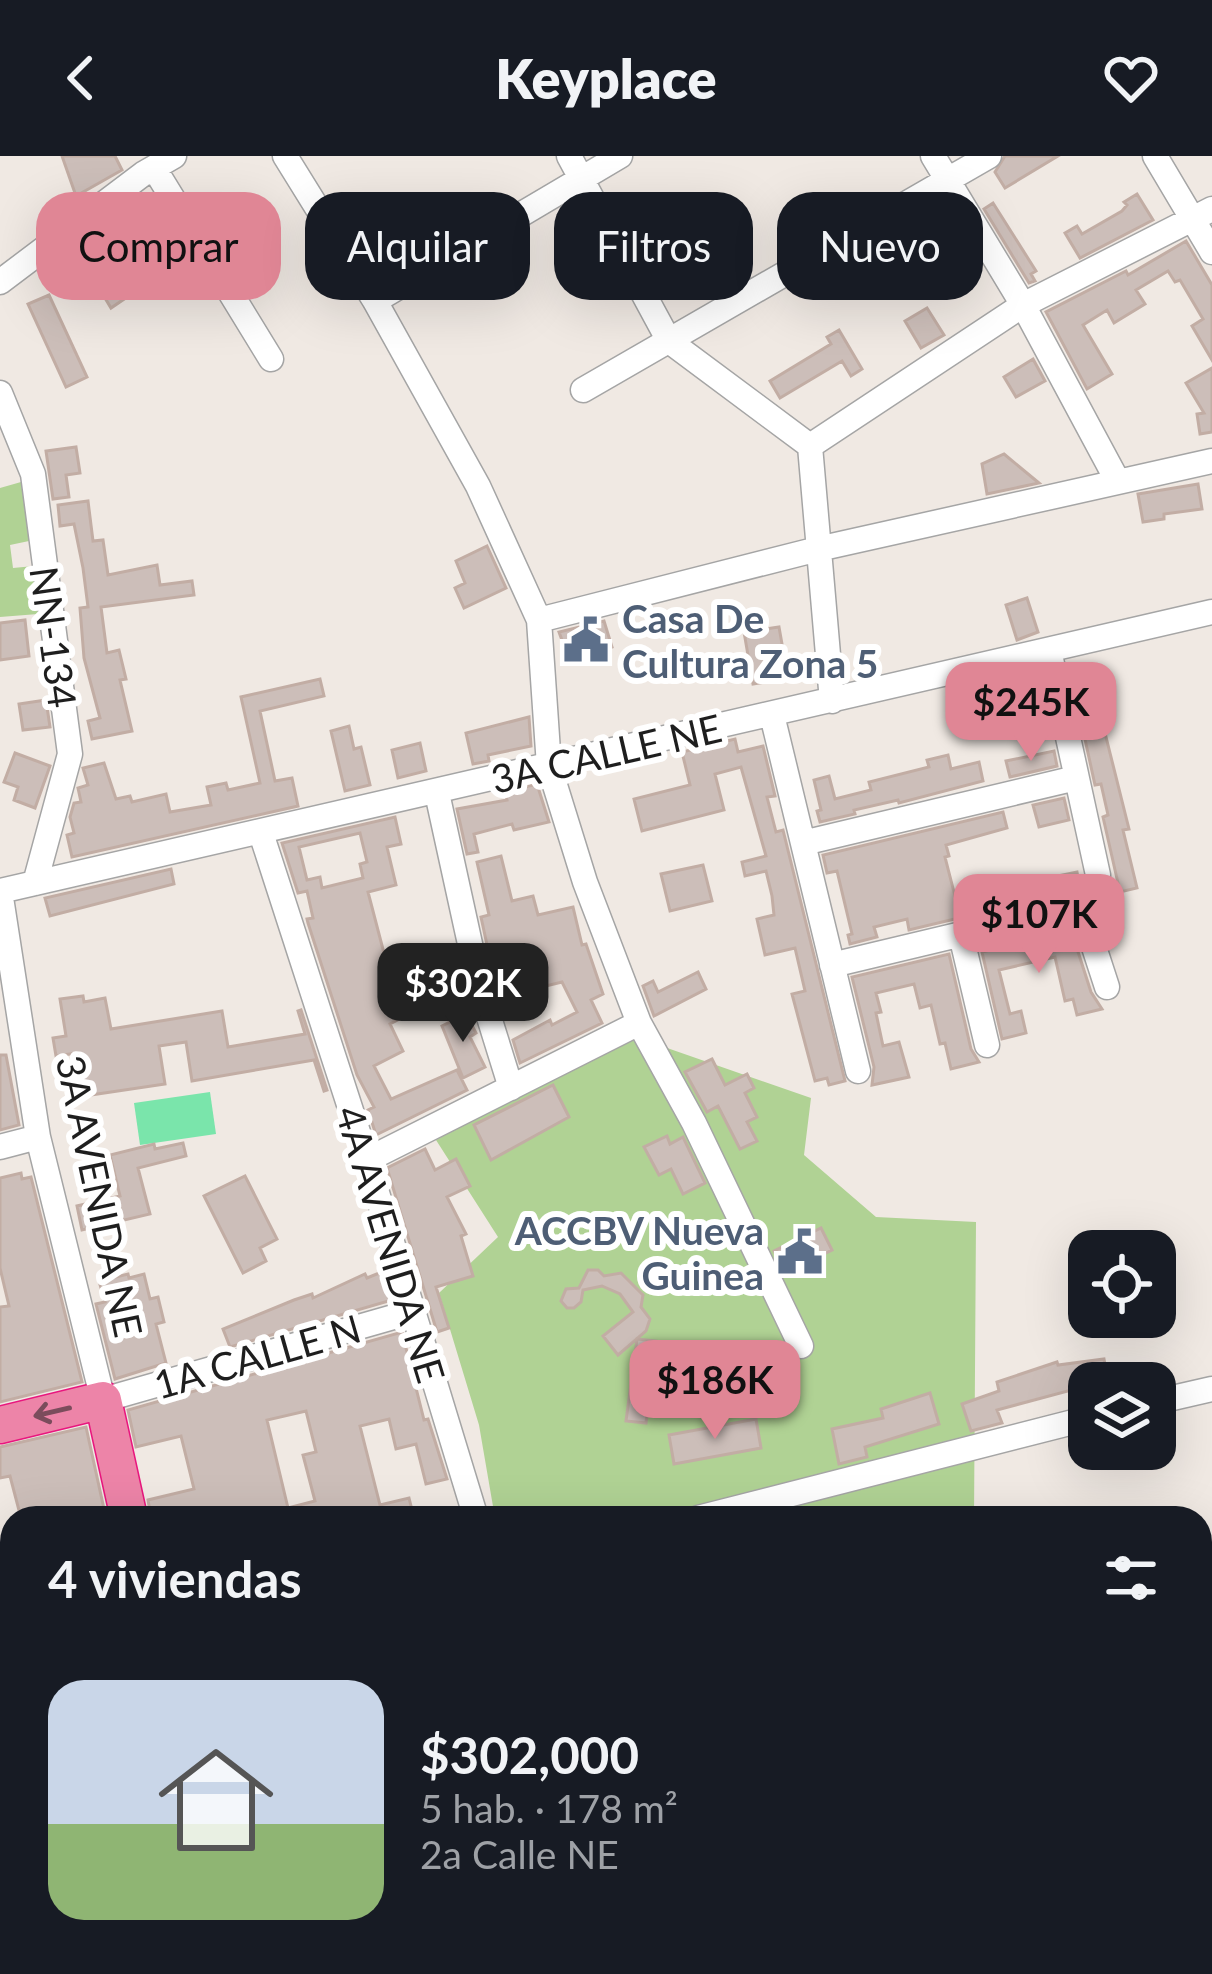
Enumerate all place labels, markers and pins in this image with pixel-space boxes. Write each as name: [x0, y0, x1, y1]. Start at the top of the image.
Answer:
place label: Casa De Cultura Zona 5: [622, 595, 878, 686]
public building icon: Casa De Cultura Zona 5: [561, 615, 611, 665]
pin: $245K: [947, 662, 1115, 764]
pin: $107K: [955, 874, 1123, 976]
pin: $302K: [379, 943, 547, 1045]
place label: ACCBV Nueva Guinea: [514, 1207, 764, 1298]
public building icon: ACCBV Nueva Guinea: [775, 1227, 825, 1277]
pin: $186K: [631, 1340, 799, 1442]

